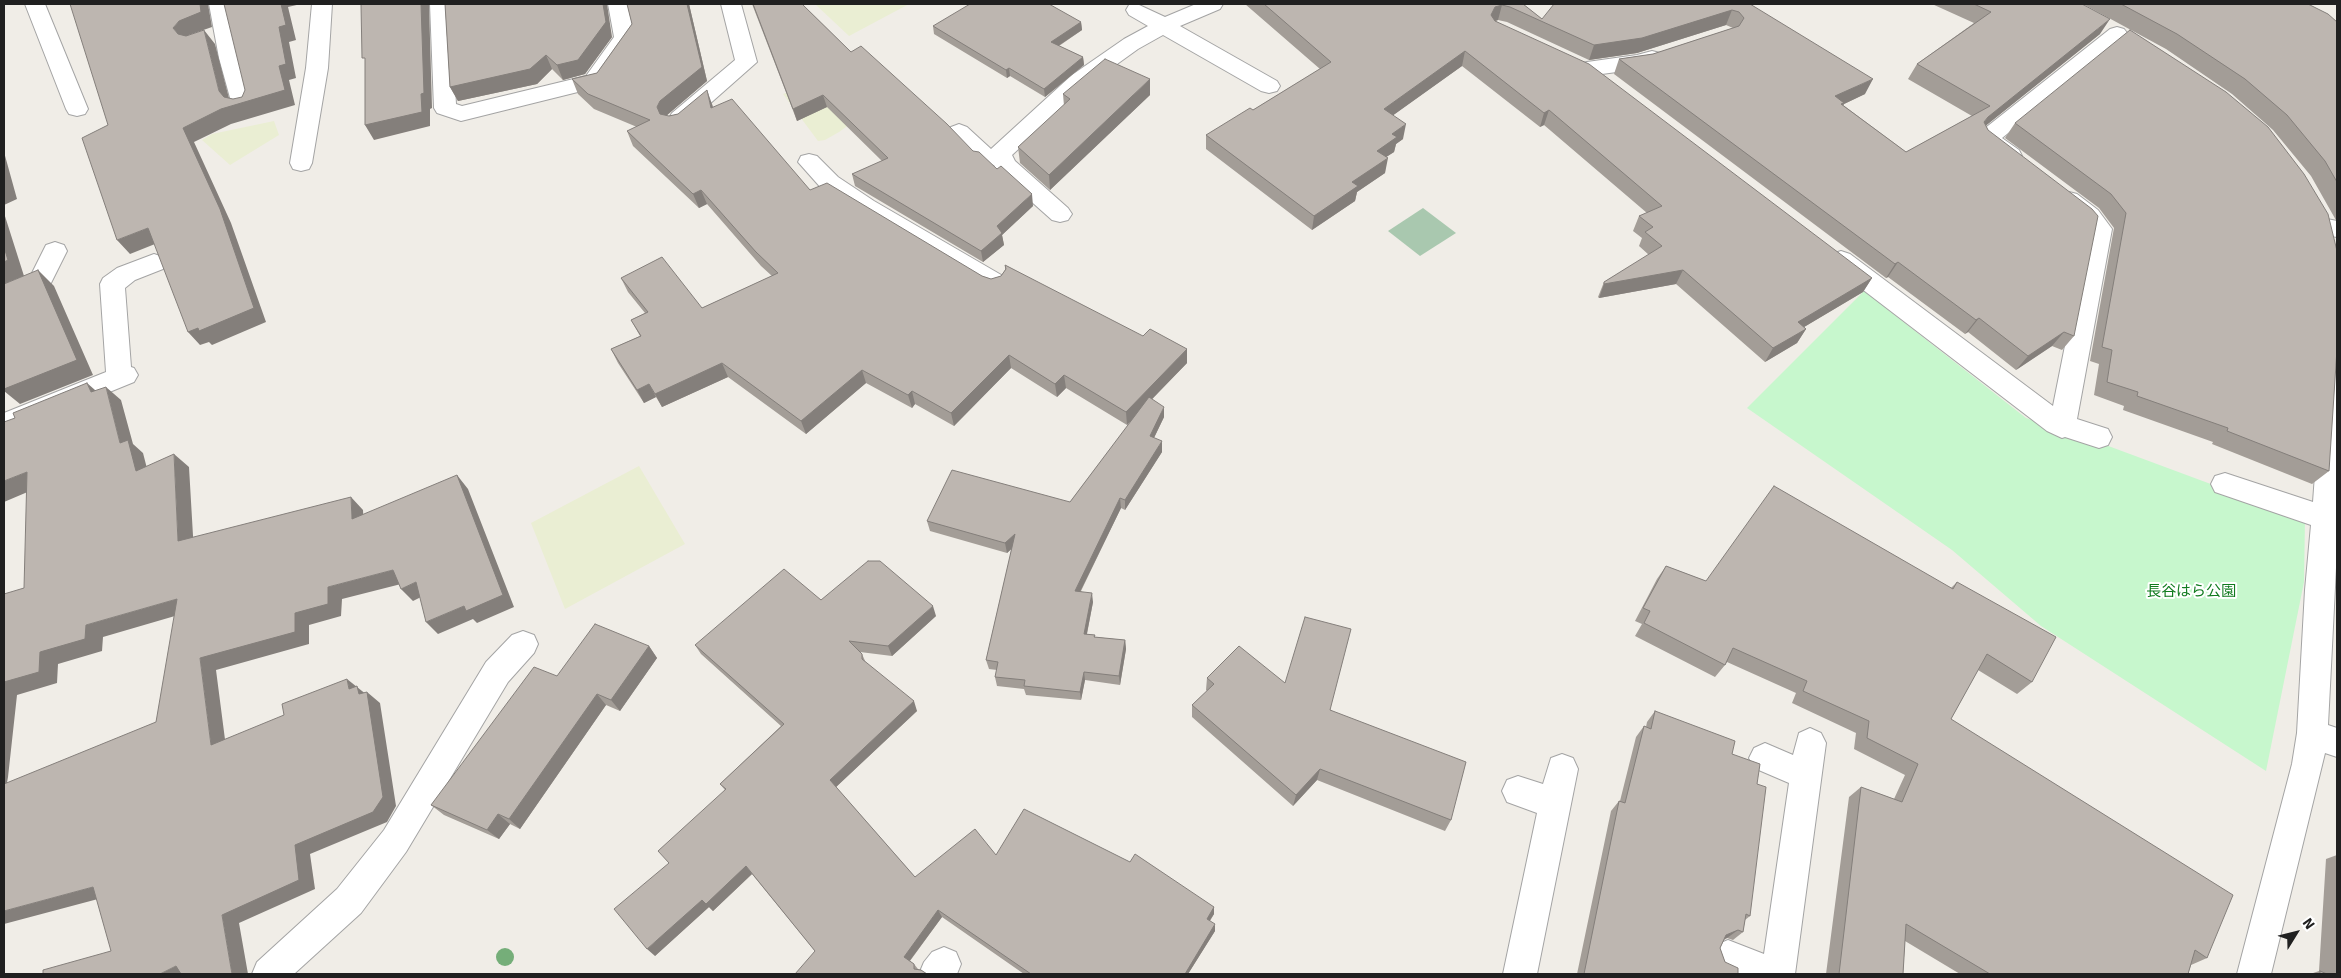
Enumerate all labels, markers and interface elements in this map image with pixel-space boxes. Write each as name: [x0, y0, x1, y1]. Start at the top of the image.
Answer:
park label: 長谷はら公園: [2146, 583, 2236, 601]
north arrow: [2271, 908, 2321, 958]
text: N: [2299, 915, 2318, 933]

